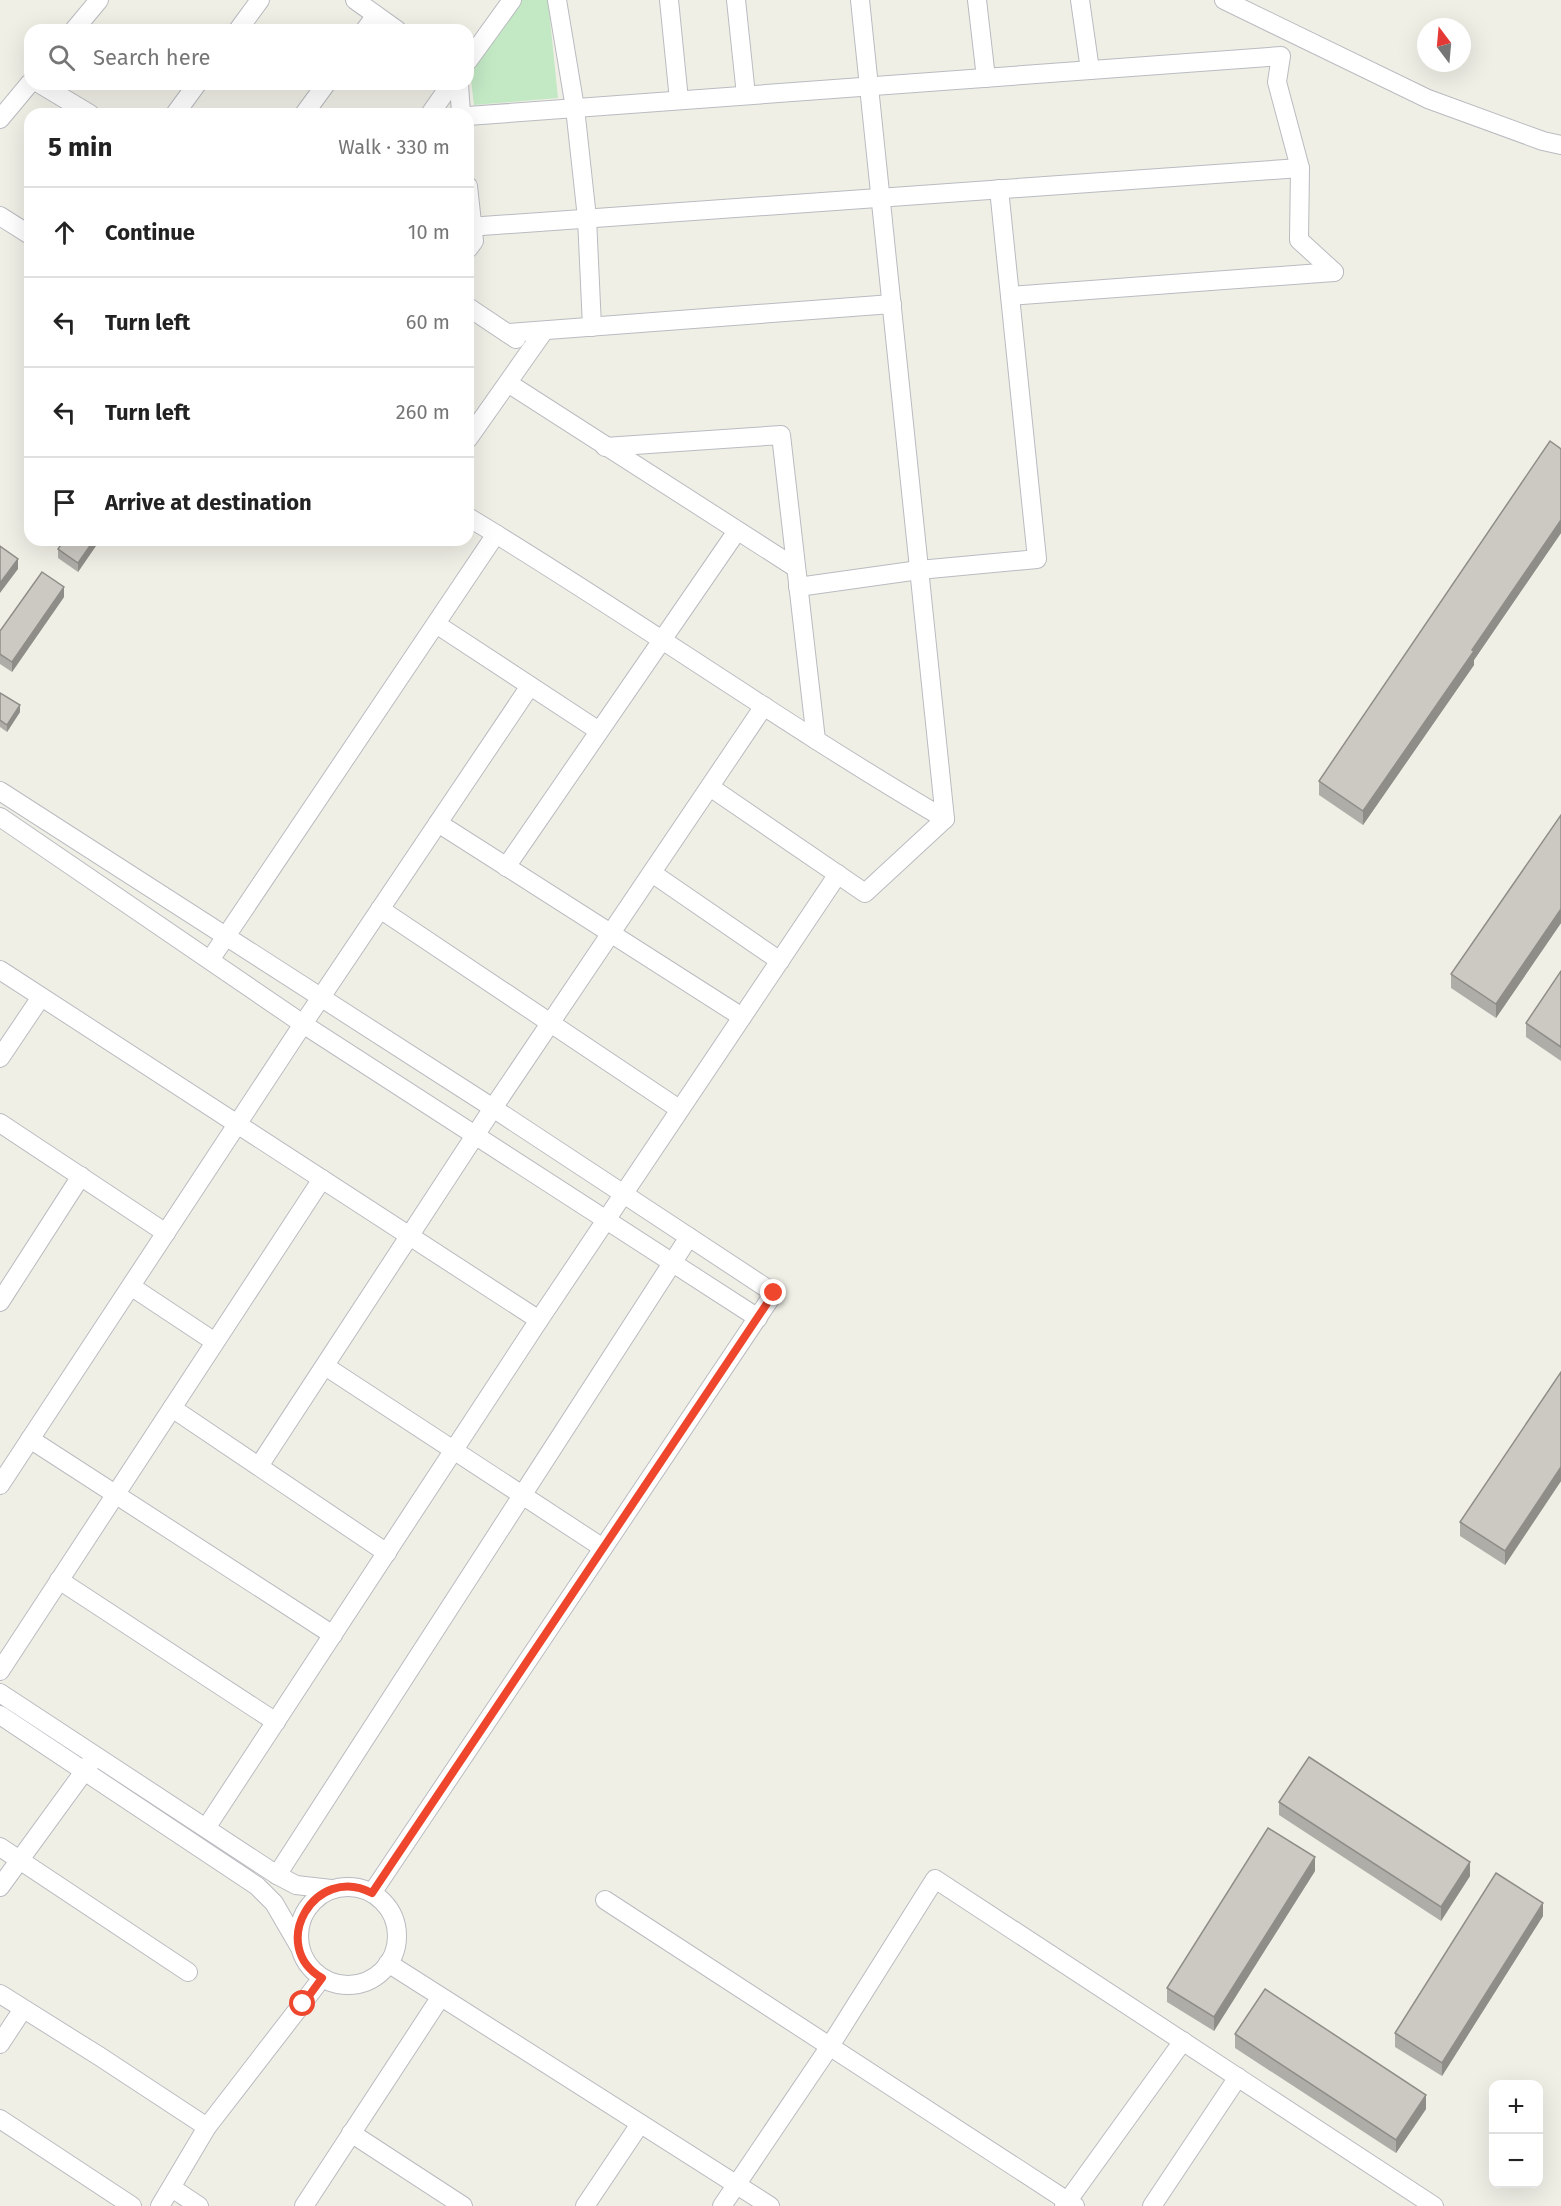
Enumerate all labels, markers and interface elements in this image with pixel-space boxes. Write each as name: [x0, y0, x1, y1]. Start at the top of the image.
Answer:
north arrow: [1417, 18, 1471, 72]
search box: [24, 24, 474, 90]
icon: search: [45, 41, 78, 74]
text: Search here: [93, 44, 211, 71]
text: 5 min: [48, 132, 112, 163]
text: Walk · 330 m: [338, 135, 450, 159]
icon: ahead: [48, 216, 81, 249]
text: Continue: [105, 219, 195, 246]
text: 10 m: [408, 220, 450, 244]
icon: left: [48, 306, 81, 339]
text: Turn left: [105, 309, 190, 336]
text: 60 m: [406, 310, 450, 334]
icon: left: [48, 396, 81, 429]
text: Turn left: [105, 399, 190, 426]
text: 260 m: [396, 400, 450, 424]
icon: arrive: [48, 486, 81, 519]
text: Arrive at destination: [105, 489, 312, 516]
route end: [760, 1279, 786, 1305]
route start: [289, 1990, 315, 2016]
map controls: [1489, 2080, 1543, 2188]
button: +: [1489, 2080, 1543, 2134]
button: −: [1489, 2134, 1543, 2188]

